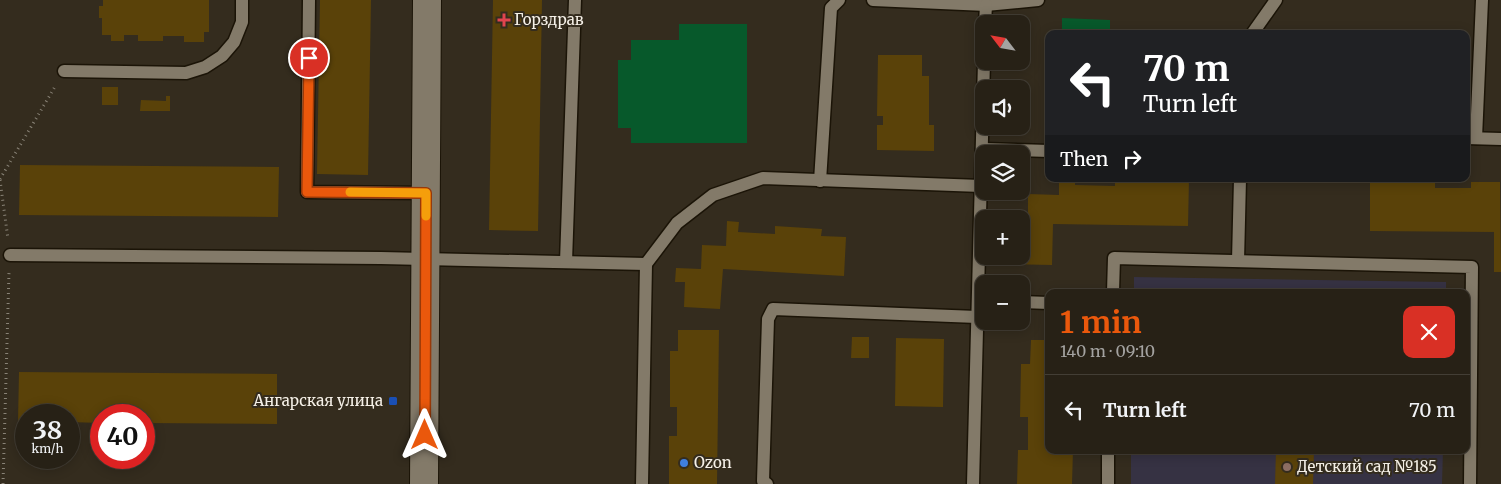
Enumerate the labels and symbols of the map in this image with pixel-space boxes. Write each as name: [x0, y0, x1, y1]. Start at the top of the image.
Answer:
place label: Горздрав: [514, 10, 584, 29]
marker: Горздрав: [498, 14, 510, 26]
north arrow: [975, 15, 1030, 70]
pin: [288, 37, 330, 79]
place label: Ангарская улица: [252, 391, 383, 410]
marker: Ангарская улица: [387, 395, 399, 407]
speed limit sign: 40: [90, 404, 155, 469]
position arrow: [398, 408, 450, 460]
place label: Ozon: [694, 453, 732, 472]
marker: Ozon: [678, 457, 690, 469]
place label: Детский сад №185: [1297, 457, 1437, 476]
marker: Детский сад №185: [1281, 461, 1293, 473]

